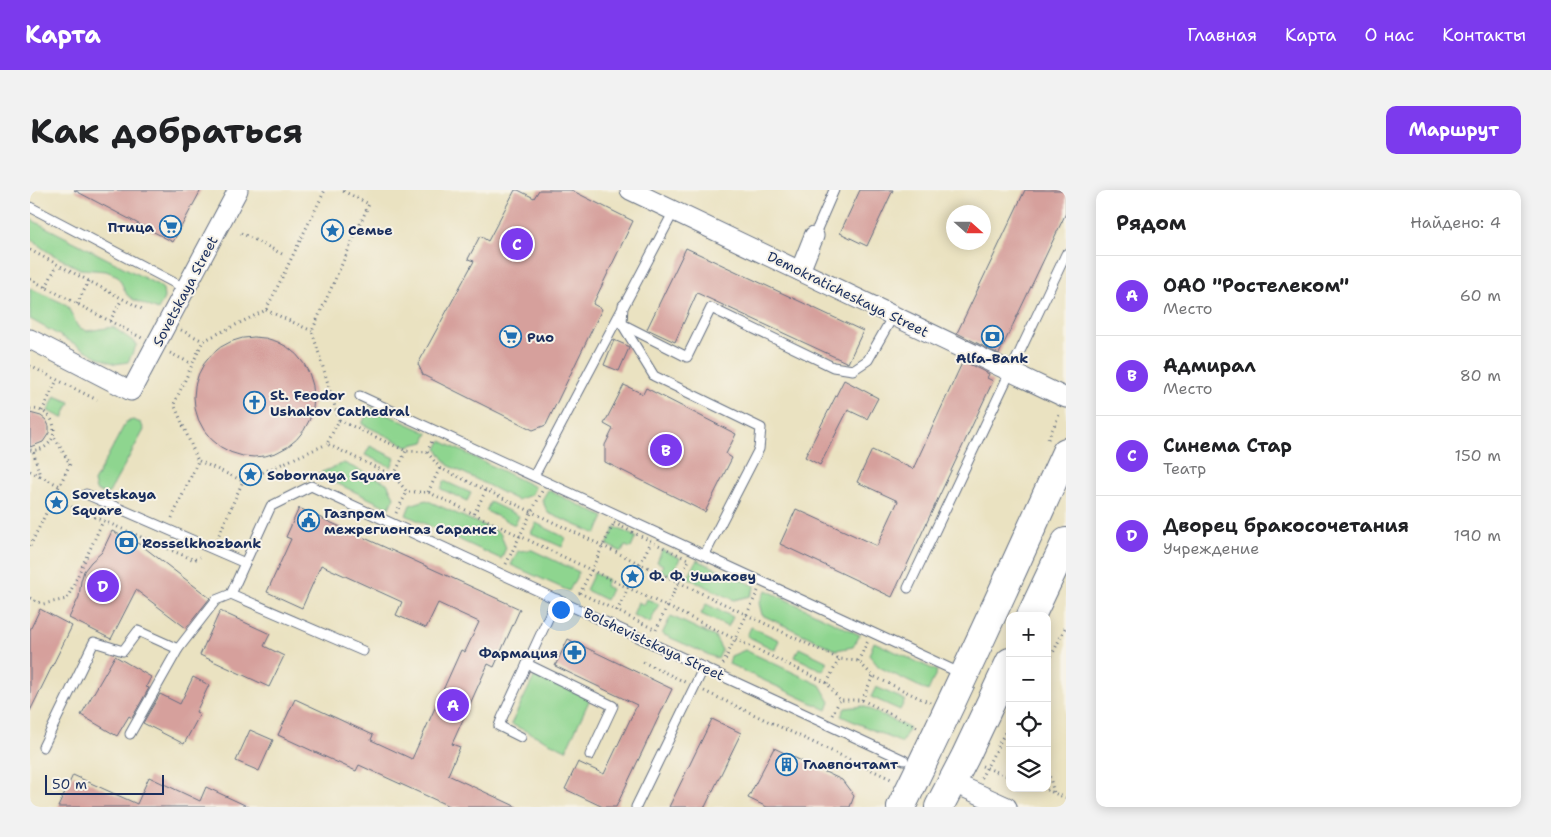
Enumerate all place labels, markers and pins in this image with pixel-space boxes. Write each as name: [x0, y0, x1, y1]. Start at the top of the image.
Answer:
supermarket icon: Птица: [158, 215, 182, 239]
place label: Птица: [108, 218, 154, 236]
place icon: Семье: [320, 218, 344, 242]
place label: Семье: [348, 221, 393, 239]
pin: C: [501, 225, 533, 263]
bank icon: Alfa-Bank: [980, 324, 1004, 348]
supermarket icon: Рио: [499, 325, 523, 349]
place label: Рио: [527, 328, 554, 346]
place label: Alfa-Bank: [956, 349, 1028, 367]
place label: St. Feodor Ushakov Cathedral: [270, 386, 410, 420]
church icon: St. Feodor Ushakov Cathedral: [242, 391, 266, 415]
pin: B: [650, 431, 682, 469]
place icon: Sobornaya Square: [239, 463, 263, 487]
place label: Sobornaya Square: [267, 466, 401, 484]
place label: Sovetskaya Square: [72, 485, 156, 519]
place icon: Sovetskaya Square: [44, 490, 68, 514]
place label: Газпром межрегионгаз Саранск: [324, 504, 497, 538]
public building icon: Газпром межрегионгаз Саранск: [296, 509, 320, 533]
bank icon: Rosselkhozbank: [114, 531, 138, 555]
place label: Rosselkhozbank: [142, 534, 261, 552]
place icon: Ф. Ф. Ушакову: [621, 564, 645, 588]
pin: D: [87, 567, 119, 605]
place label: Ф. Ф. Ушакову: [649, 567, 756, 585]
pharmacy icon: Фармация: [562, 641, 586, 665]
place label: Фармация: [479, 644, 558, 662]
pin: A: [437, 686, 469, 724]
building icon: Главпочтамт: [775, 752, 799, 776]
place label: Главпочтамт: [803, 755, 899, 773]

